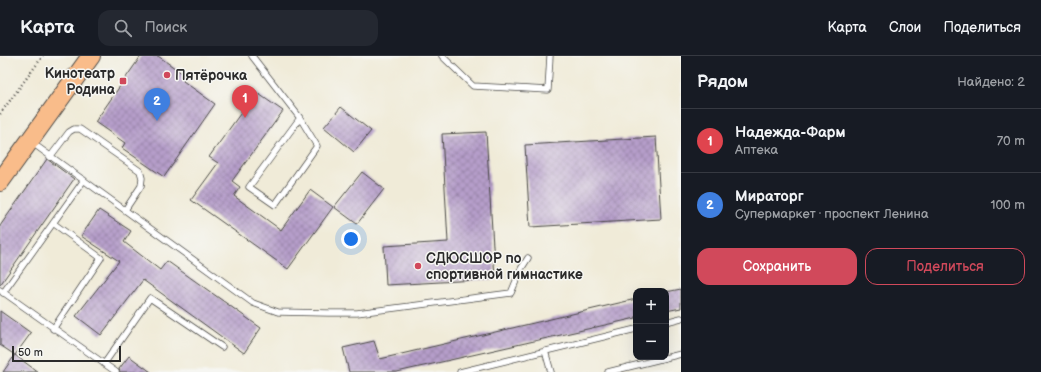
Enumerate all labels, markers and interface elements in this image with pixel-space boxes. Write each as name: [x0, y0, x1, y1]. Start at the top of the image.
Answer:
search box: [98, 10, 378, 46]
text: Карта: [20, 16, 74, 39]
icon: search: [112, 17, 134, 39]
text: Поиск: [144, 18, 187, 37]
text: Карта: [827, 19, 867, 36]
text: Слои: [889, 19, 921, 36]
text: Поделиться: [943, 19, 1021, 36]
place label: Кинотеатр Родина: [45, 65, 116, 98]
place label: Пятёрочка: [175, 67, 248, 84]
marker: Пятёрочка: [162, 70, 172, 80]
text: Рядом: [697, 72, 748, 92]
text: Найдено: 2: [957, 74, 1025, 90]
marker: Кинотеатр Родина: [118, 76, 128, 86]
pin: 1: [232, 85, 258, 118]
pin: 2: [144, 88, 170, 121]
text: Надежда-Фарм: [735, 123, 846, 142]
text: 1: [707, 133, 713, 149]
text: 70 m: [997, 133, 1025, 149]
text: Аптека: [735, 142, 778, 158]
text: Мираторг: [735, 187, 804, 206]
text: 2: [706, 197, 714, 213]
text: 100 m: [990, 197, 1025, 213]
text: Супермаркет · проспект Ленина: [735, 206, 929, 222]
your location: [341, 229, 361, 249]
button: Сохранить: [697, 248, 857, 285]
button: Поделиться: [865, 248, 1025, 285]
place label: СДЮСШОР по спортивной гимнастике: [426, 250, 583, 283]
marker: СДЮСШОР по спортивной гимнастике: [413, 261, 423, 271]
map controls: [633, 288, 669, 360]
button: +: [633, 288, 669, 324]
button: −: [633, 324, 669, 360]
scale bar: [12, 344, 121, 363]
text: 50 m: [18, 346, 43, 359]

